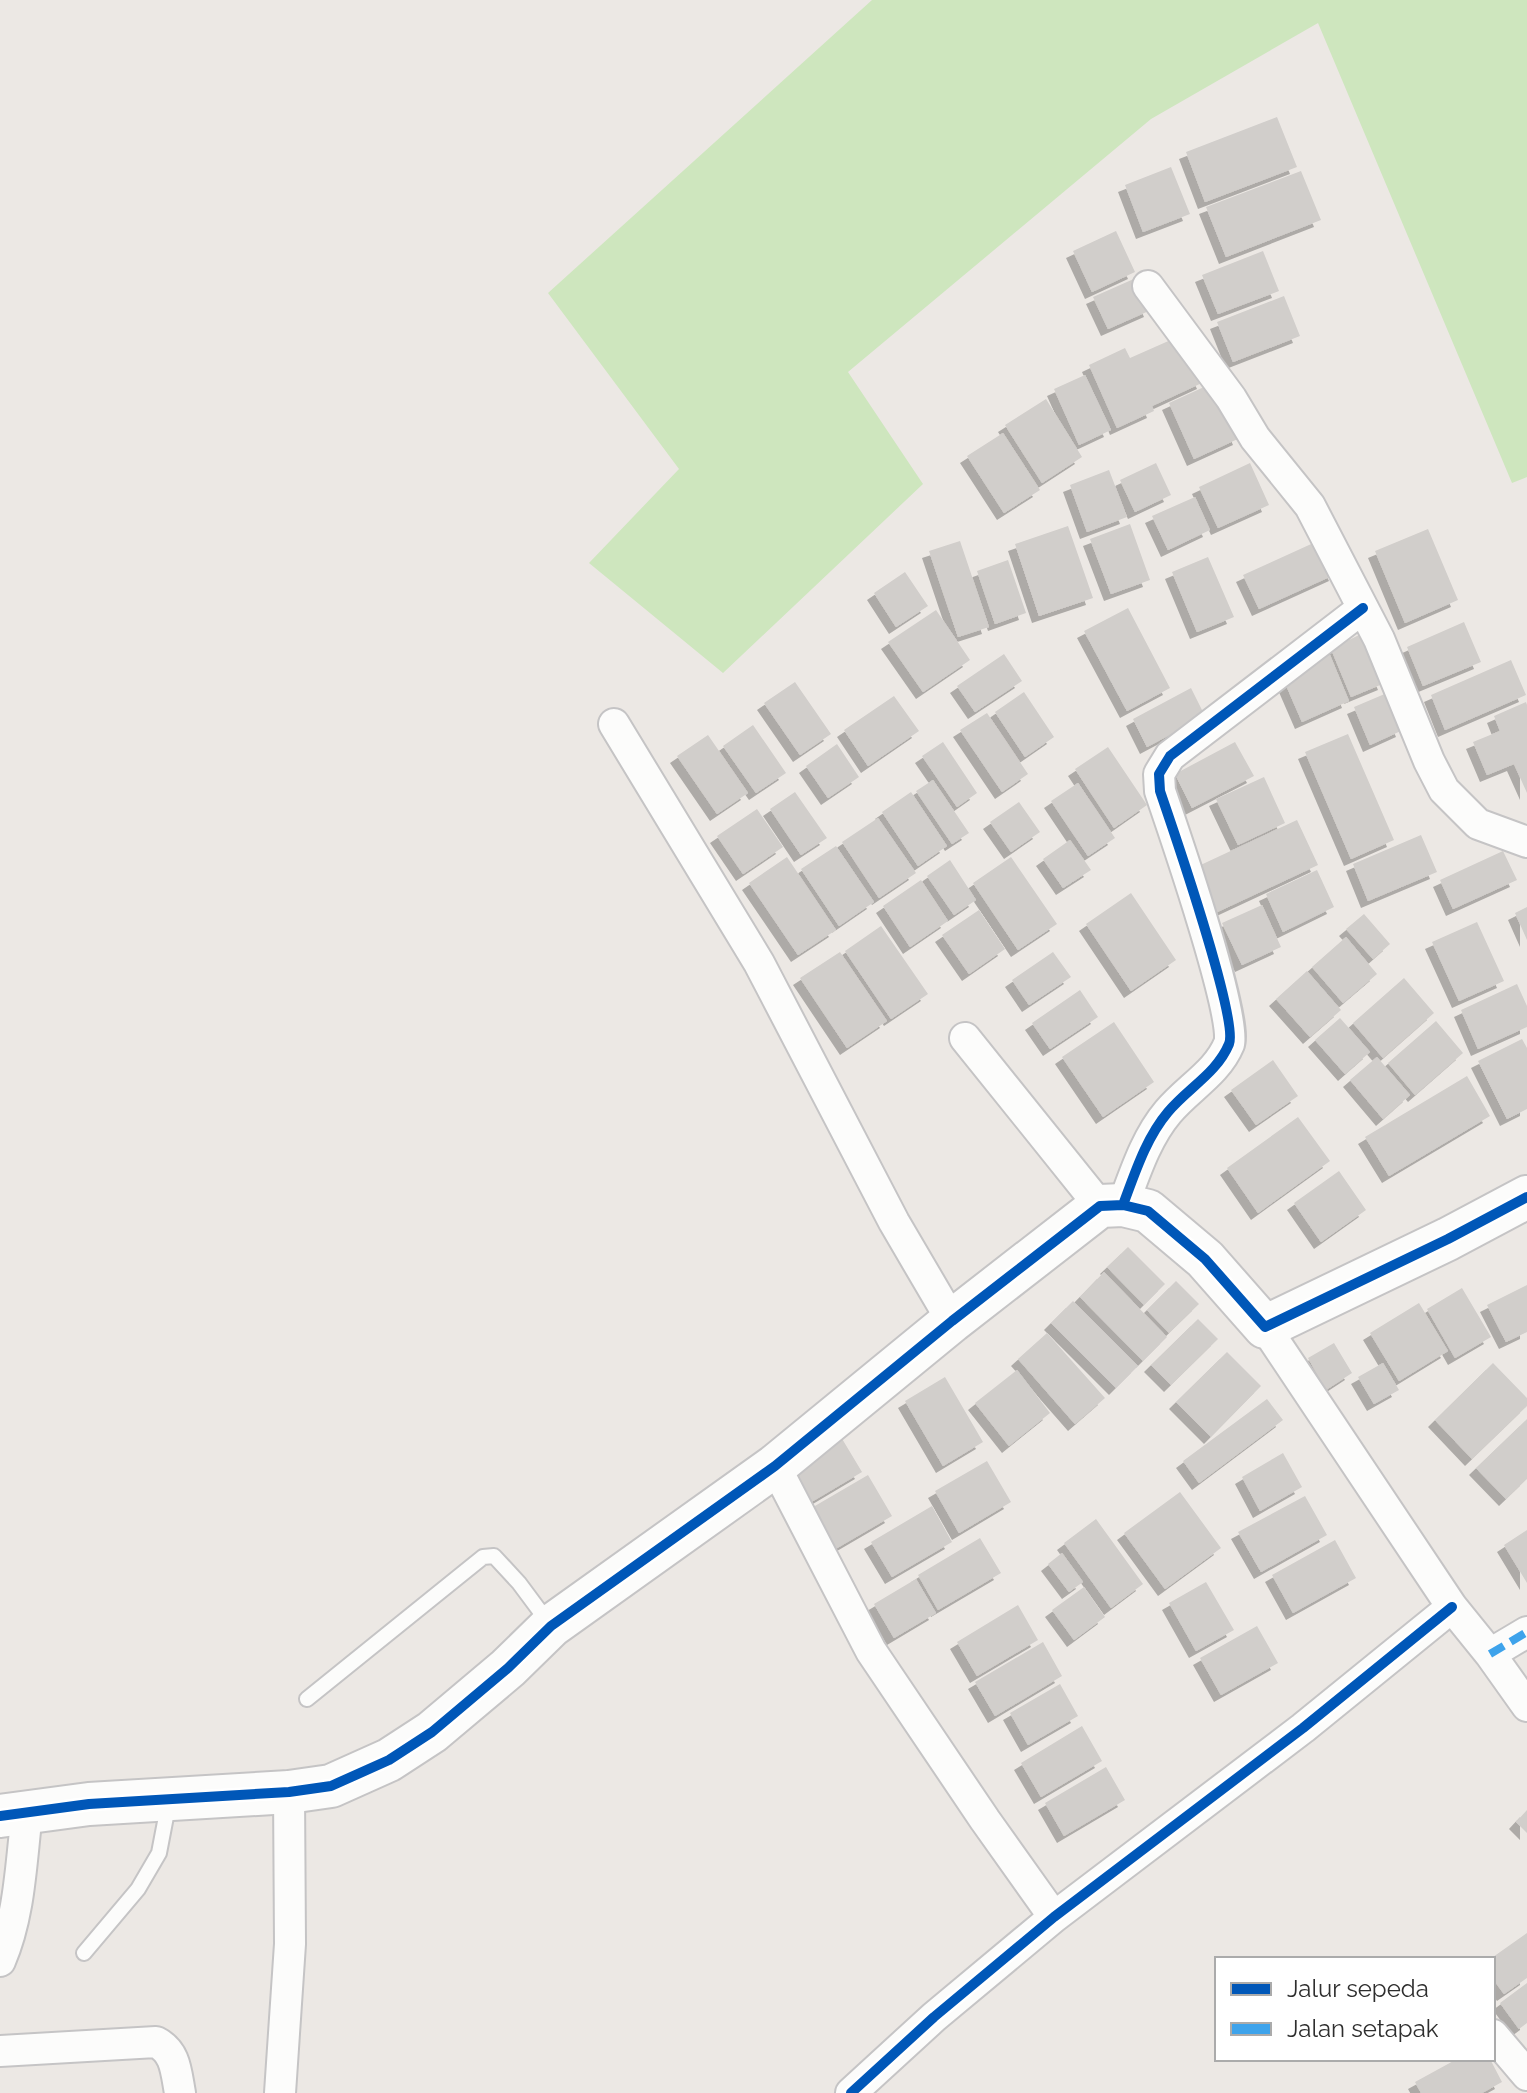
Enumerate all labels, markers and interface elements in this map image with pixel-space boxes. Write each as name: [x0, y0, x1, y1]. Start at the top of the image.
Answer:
legend: [1215, 1957, 1495, 2061]
text: Jalur sepeda: [1287, 1974, 1429, 2003]
text: Jalan setapak: [1287, 2014, 1439, 2043]

